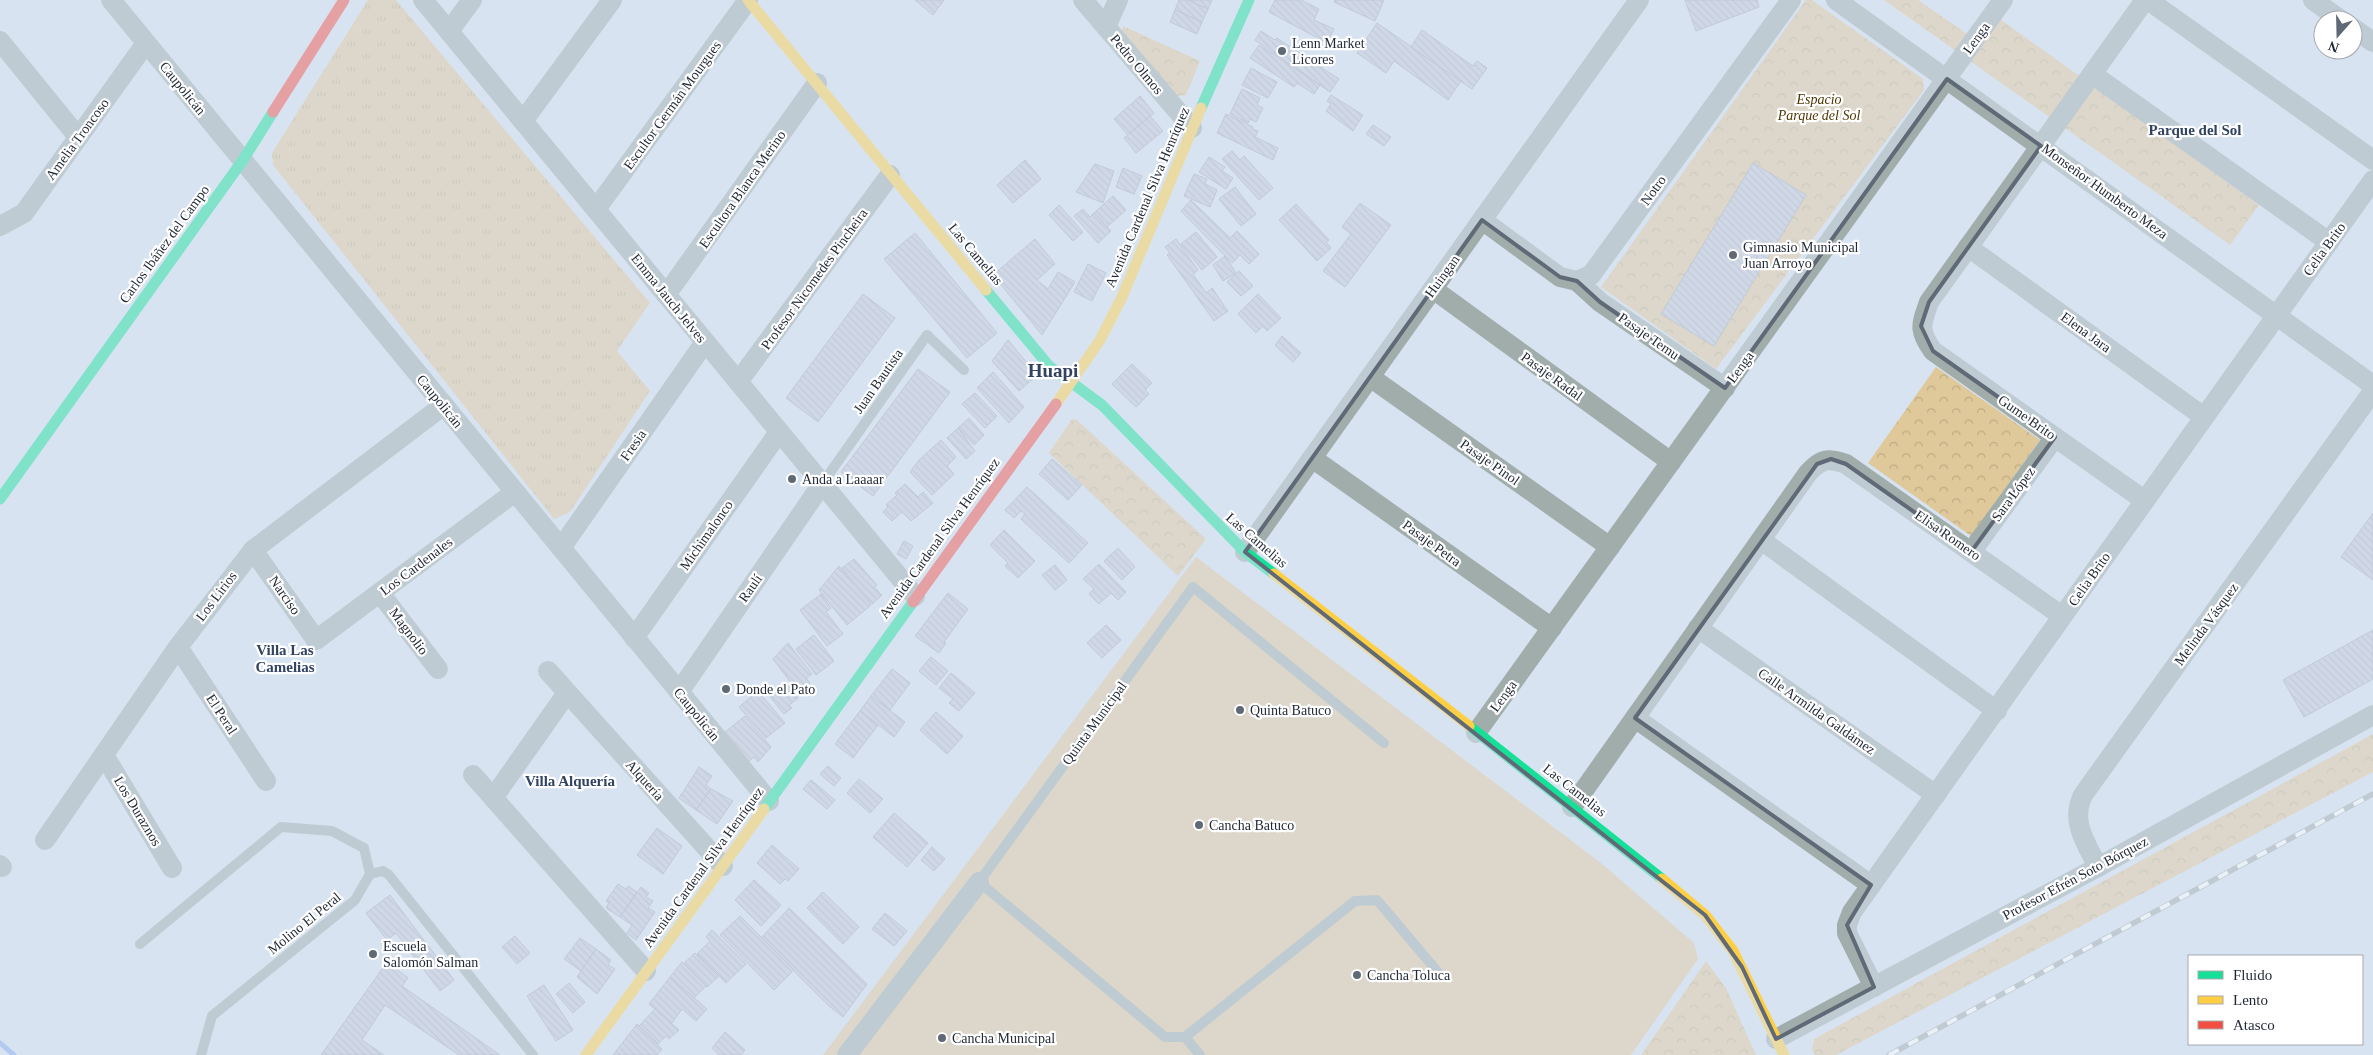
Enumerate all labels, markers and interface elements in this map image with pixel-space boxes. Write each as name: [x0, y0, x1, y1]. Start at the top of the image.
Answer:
north arrow: [2313, 10, 2363, 60]
street label: Lenga: [1960, 19, 1993, 57]
street label: Pedro Olmos: [1107, 31, 1166, 97]
place label: Lenn Market Licores: [1292, 36, 1365, 67]
street label: Escultor Germán Mourgues: [621, 38, 724, 173]
text: N: [2326, 38, 2341, 56]
marker: Lenn Market Licores: [1276, 45, 1288, 57]
street label: Caupolicán: [157, 59, 209, 118]
park label: Espacio Parque del Sol: [1777, 92, 1860, 123]
street label: Amelia Troncoso: [43, 96, 112, 183]
street label: Avenida Cardenal Silva Henríquez: [1103, 105, 1192, 290]
district label: Parque del Sol: [2148, 122, 2242, 138]
street label: Escultora Blanca Merino: [696, 128, 789, 251]
street label: Monseñor Humberto Meza: [2039, 141, 2171, 242]
street label: Notro: [1638, 173, 1669, 208]
street label: Carlos Ibáñez del Campo: [117, 182, 212, 306]
street label: Profesor Nicomedes Pincheira: [758, 205, 871, 353]
street label: Las Camelias: [946, 220, 1006, 288]
street label: Celia Brito: [2300, 220, 2349, 279]
place label: Gimnasio Municipal Juan Arroyo: [1743, 240, 1859, 271]
marker: Gimnasio Municipal Juan Arroyo: [1727, 249, 1739, 261]
street label: Emma Jauch Jelves: [628, 251, 709, 346]
street label: Huingan: [1422, 252, 1463, 300]
street label: Elena Jara: [2058, 309, 2114, 356]
street label: Pasaje Temu: [1615, 310, 1682, 363]
street label: Juan Bautista: [851, 346, 907, 416]
street label: Lenga: [1724, 348, 1757, 386]
street label: Pasaje Radal: [1518, 349, 1585, 404]
district label: Huapi: [1028, 360, 1078, 381]
street label: Caupolicán: [414, 372, 466, 431]
street label: Gume Brito: [1995, 392, 2058, 443]
street label: Fresia: [617, 426, 650, 464]
street label: Pasaje Pinol: [1457, 437, 1522, 488]
street label: Avenida Cardenal Silva Henríquez: [876, 455, 1003, 621]
street label: Sara López: [1989, 464, 2038, 524]
place label: Anda a Laaaar: [802, 472, 884, 487]
marker: Anda a Laaaar: [786, 473, 798, 485]
street label: Michimalonco: [677, 498, 736, 573]
street label: Elisa Romero: [1912, 507, 1983, 564]
street label: Las Camelias: [1223, 510, 1290, 571]
street label: Pasaje Petra: [1400, 517, 1464, 570]
street label: Los Cardenales: [377, 534, 455, 598]
street label: Celia Brito: [2066, 550, 2113, 609]
street label: Los Lirios: [193, 569, 240, 624]
street label: Raulí: [736, 571, 765, 605]
street label: Narciso: [266, 573, 303, 617]
street label: Melinda Vásquez: [2172, 580, 2241, 668]
street label: Magnolio: [386, 605, 431, 658]
district label: Villa Las Camelias: [255, 642, 315, 675]
street label: Calle Armilda Galdámez: [1755, 665, 1878, 757]
street label: Lenga: [1487, 677, 1520, 715]
street label: Quinta Municipal: [1059, 679, 1130, 768]
place label: Donde el Pato: [736, 682, 815, 697]
marker: Donde el Pato: [720, 683, 732, 695]
street label: Caupolicán: [671, 685, 723, 744]
street label: El Peral: [203, 691, 240, 737]
place label: Quinta Batuco: [1250, 703, 1331, 718]
marker: Quinta Batuco: [1234, 704, 1246, 716]
street label: Alquería: [623, 757, 667, 804]
street label: Las Camelias: [1540, 761, 1609, 820]
district label: Villa Alquería: [525, 773, 615, 789]
street label: Los Duraznos: [111, 774, 164, 849]
street label: Avenida Cardenal Silva Henríquez: [640, 784, 767, 950]
place label: Cancha Batuco: [1209, 818, 1294, 833]
marker: Cancha Batuco: [1193, 819, 1205, 831]
street label: Profesor Efrén Soto Bórquez: [2000, 834, 2150, 923]
street label: Molino El Peral: [265, 889, 344, 957]
place label: Escuela Salomón Salman: [383, 939, 478, 970]
marker: Escuela Salomón Salman: [367, 948, 379, 960]
legend: [2188, 955, 2363, 1045]
text: Fluido: [2233, 967, 2272, 983]
place label: Cancha Toluca: [1367, 968, 1451, 983]
marker: Cancha Toluca: [1351, 969, 1363, 981]
text: Lento: [2233, 992, 2268, 1008]
text: Atasco: [2233, 1017, 2275, 1033]
place label: Cancha Municipal: [952, 1031, 1055, 1046]
marker: Cancha Municipal: [936, 1032, 948, 1044]

